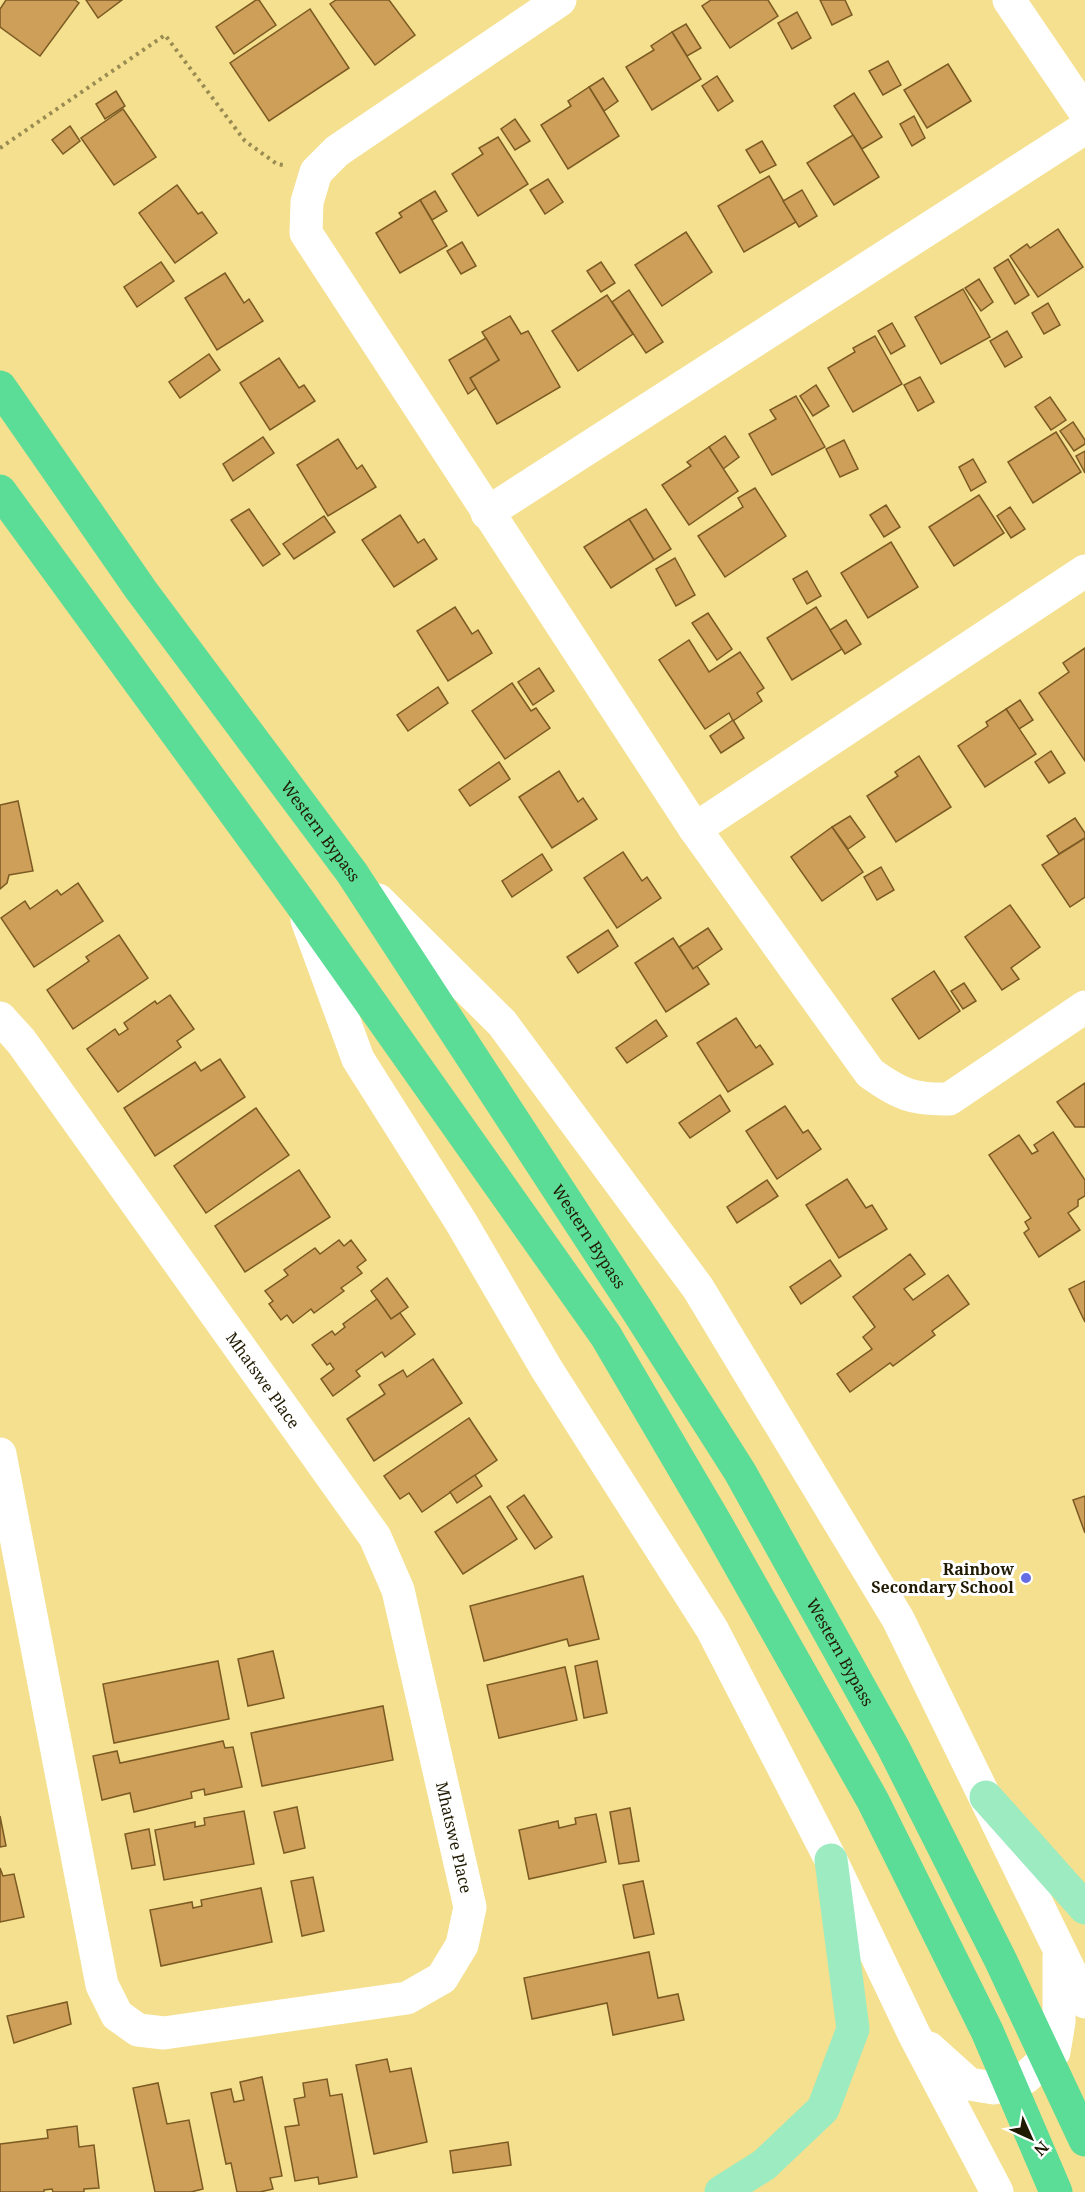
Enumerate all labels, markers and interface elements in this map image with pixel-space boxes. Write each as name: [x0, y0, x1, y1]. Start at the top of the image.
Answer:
street label: Western Bypass: [276, 776, 366, 886]
street label: Western Bypass: [547, 1180, 631, 1293]
street label: Mhatswe Place: [221, 1328, 305, 1433]
place label: Rainbow Secondary School: [871, 1558, 1014, 1598]
marker: Rainbow Secondary School: [1019, 1571, 1033, 1585]
street label: Western Bypass: [801, 1594, 879, 1710]
street label: Mhatswe Place: [431, 1780, 478, 1895]
north arrow: [1001, 2108, 1061, 2168]
text: N: [1029, 2136, 1054, 2161]

